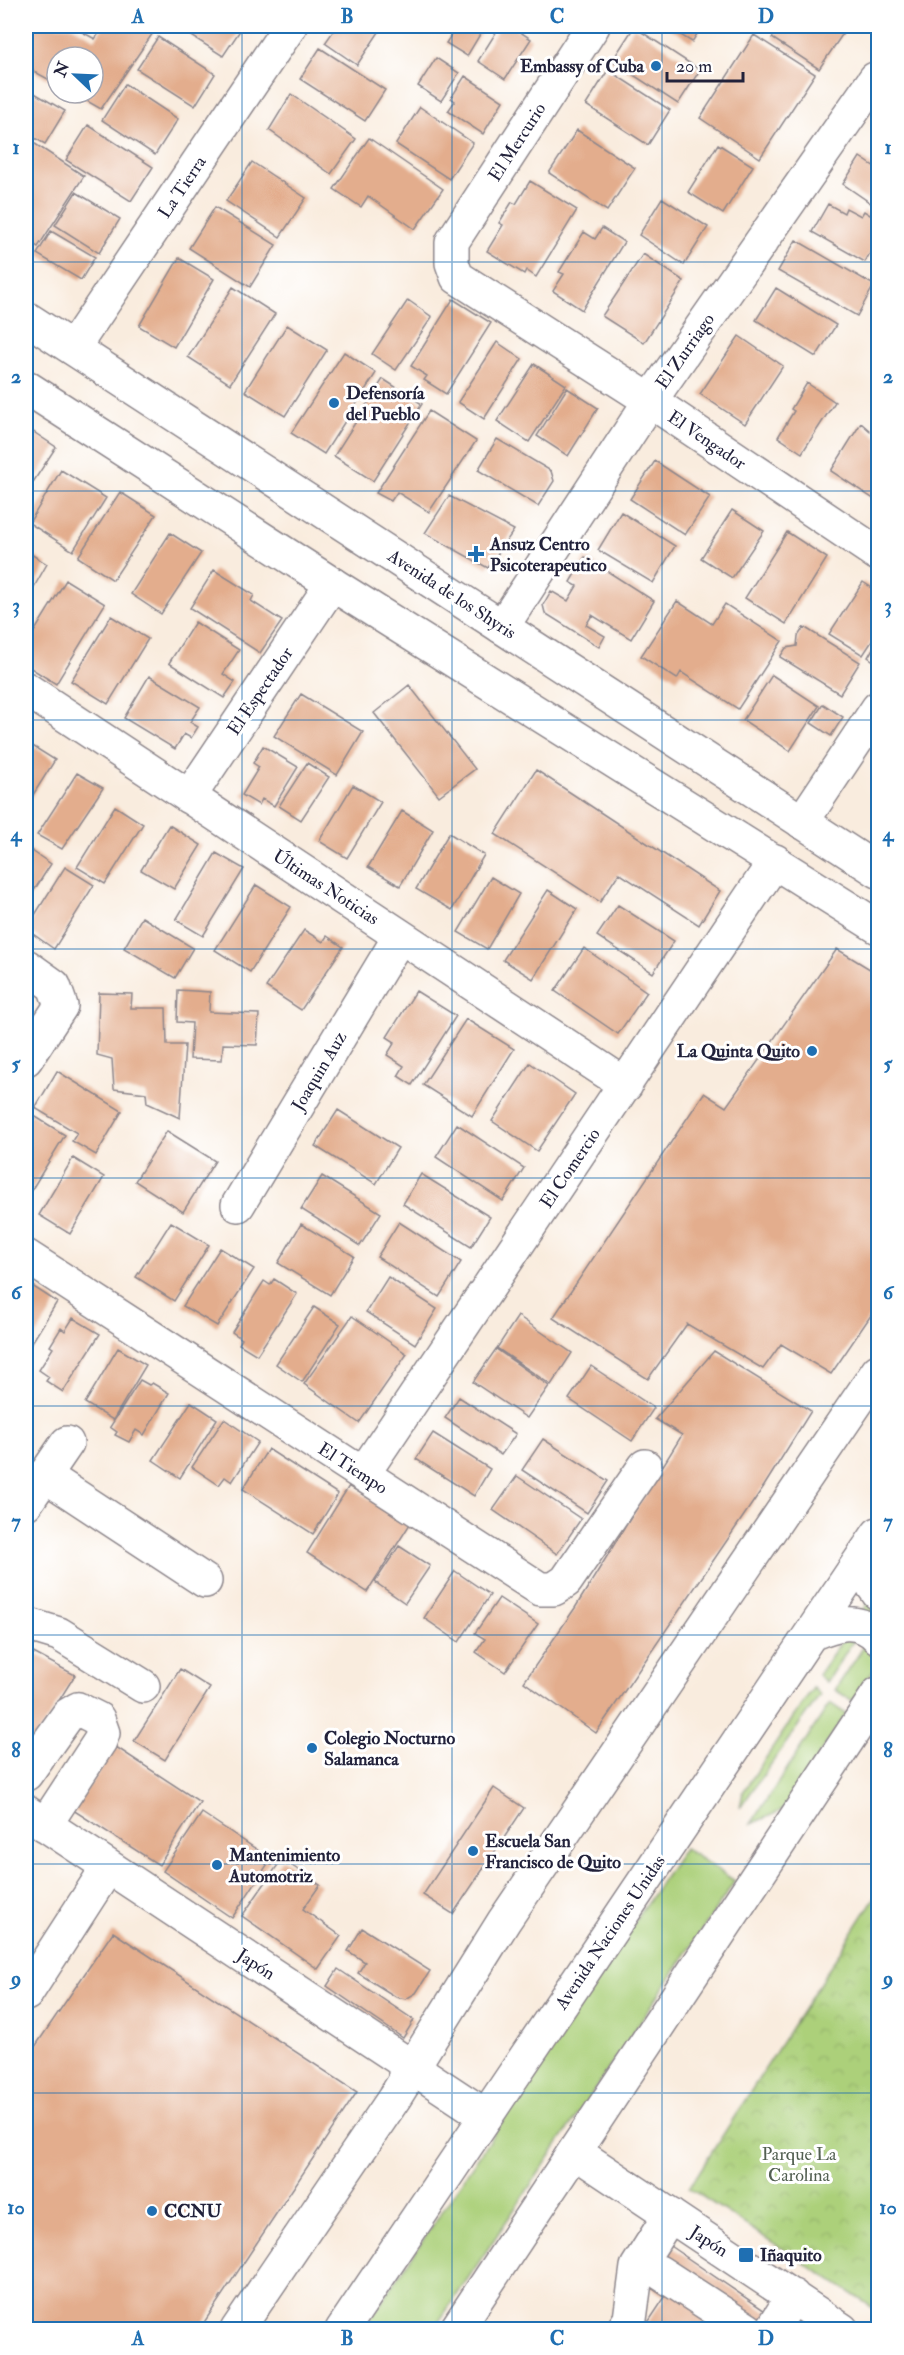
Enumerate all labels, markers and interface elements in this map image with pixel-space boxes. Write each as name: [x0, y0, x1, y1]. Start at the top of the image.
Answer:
text: A: [131, 4, 145, 29]
text: B: [340, 4, 354, 29]
text: C: [550, 4, 564, 29]
text: D: [758, 4, 774, 29]
north arrow: [45, 45, 105, 105]
scale bar: [667, 45, 744, 83]
place label: Embassy of Cuba: [520, 55, 645, 78]
text: 20 m: [676, 55, 712, 78]
text: N: [50, 58, 74, 81]
marker: Embassy of Cuba: [649, 59, 663, 73]
street label: El Mercurio: [483, 98, 552, 186]
text: 1: [12, 135, 20, 160]
text: 1: [884, 135, 892, 160]
street label: La Tierra: [153, 151, 212, 223]
street label: El Zurriago: [651, 309, 720, 394]
text: 2: [11, 364, 21, 389]
text: 2: [883, 364, 893, 389]
place label: Defensoría del Pueblo: [346, 382, 425, 426]
marker: Defensoría del Pueblo: [327, 396, 341, 410]
street label: El Vengador: [663, 406, 751, 475]
place label: Ansuz Centro Psicoterapeutico: [489, 533, 607, 577]
street label: Avenida de los Shyris: [382, 544, 520, 644]
marker: Ansuz Centro Psicoterapeutico: [467, 545, 485, 563]
text: 3: [12, 593, 20, 618]
text: 3: [884, 593, 892, 618]
street label: El Espectador: [222, 642, 299, 740]
text: 4: [10, 822, 23, 847]
text: 4: [882, 822, 895, 847]
street label: Últimas Noticias: [268, 845, 383, 930]
street label: Joaquin Auz: [286, 1027, 352, 1116]
place label: La Quinta Quito: [677, 1040, 800, 1063]
marker: La Quinta Quito: [805, 1044, 819, 1058]
text: 5: [12, 1051, 22, 1076]
text: 5: [884, 1051, 894, 1076]
street label: El Comercio: [535, 1123, 606, 1213]
text: 6: [11, 1280, 23, 1305]
text: 6: [883, 1280, 895, 1305]
street label: El Tiempo: [314, 1437, 392, 1500]
text: 7: [11, 1509, 21, 1534]
text: 7: [883, 1509, 893, 1534]
place label: Colegio Nocturno Salamanca: [324, 1727, 456, 1771]
text: 8: [11, 1738, 21, 1763]
text: 8: [883, 1738, 893, 1763]
marker: Colegio Nocturno Salamanca: [305, 1741, 319, 1755]
place label: Escuela San Francisco de Quito: [485, 1830, 621, 1874]
place label: Mantenimiento Automotriz: [228, 1844, 340, 1888]
marker: Escuela San Francisco de Quito: [466, 1844, 480, 1858]
street label: Avenida Naciones Unidas: [550, 1851, 671, 2015]
marker: Mantenimiento Automotriz: [210, 1858, 224, 1872]
street label: Japón: [231, 1943, 279, 1985]
text: 9: [9, 1966, 21, 1991]
text: 9: [881, 1966, 893, 1991]
park label: Parque La Carolina: [762, 2143, 837, 2187]
text: 10: [7, 2195, 25, 2220]
text: 10: [879, 2195, 897, 2220]
place label: CCNU: [164, 2200, 222, 2223]
marker: CCNU: [145, 2204, 159, 2218]
street label: Japón: [684, 2220, 732, 2262]
place label: Iñaquito: [760, 2244, 822, 2267]
marker: Iñaquito: [737, 2246, 755, 2264]
text: A: [131, 2326, 145, 2351]
text: B: [340, 2326, 354, 2351]
text: C: [550, 2326, 564, 2351]
text: D: [758, 2326, 774, 2351]

